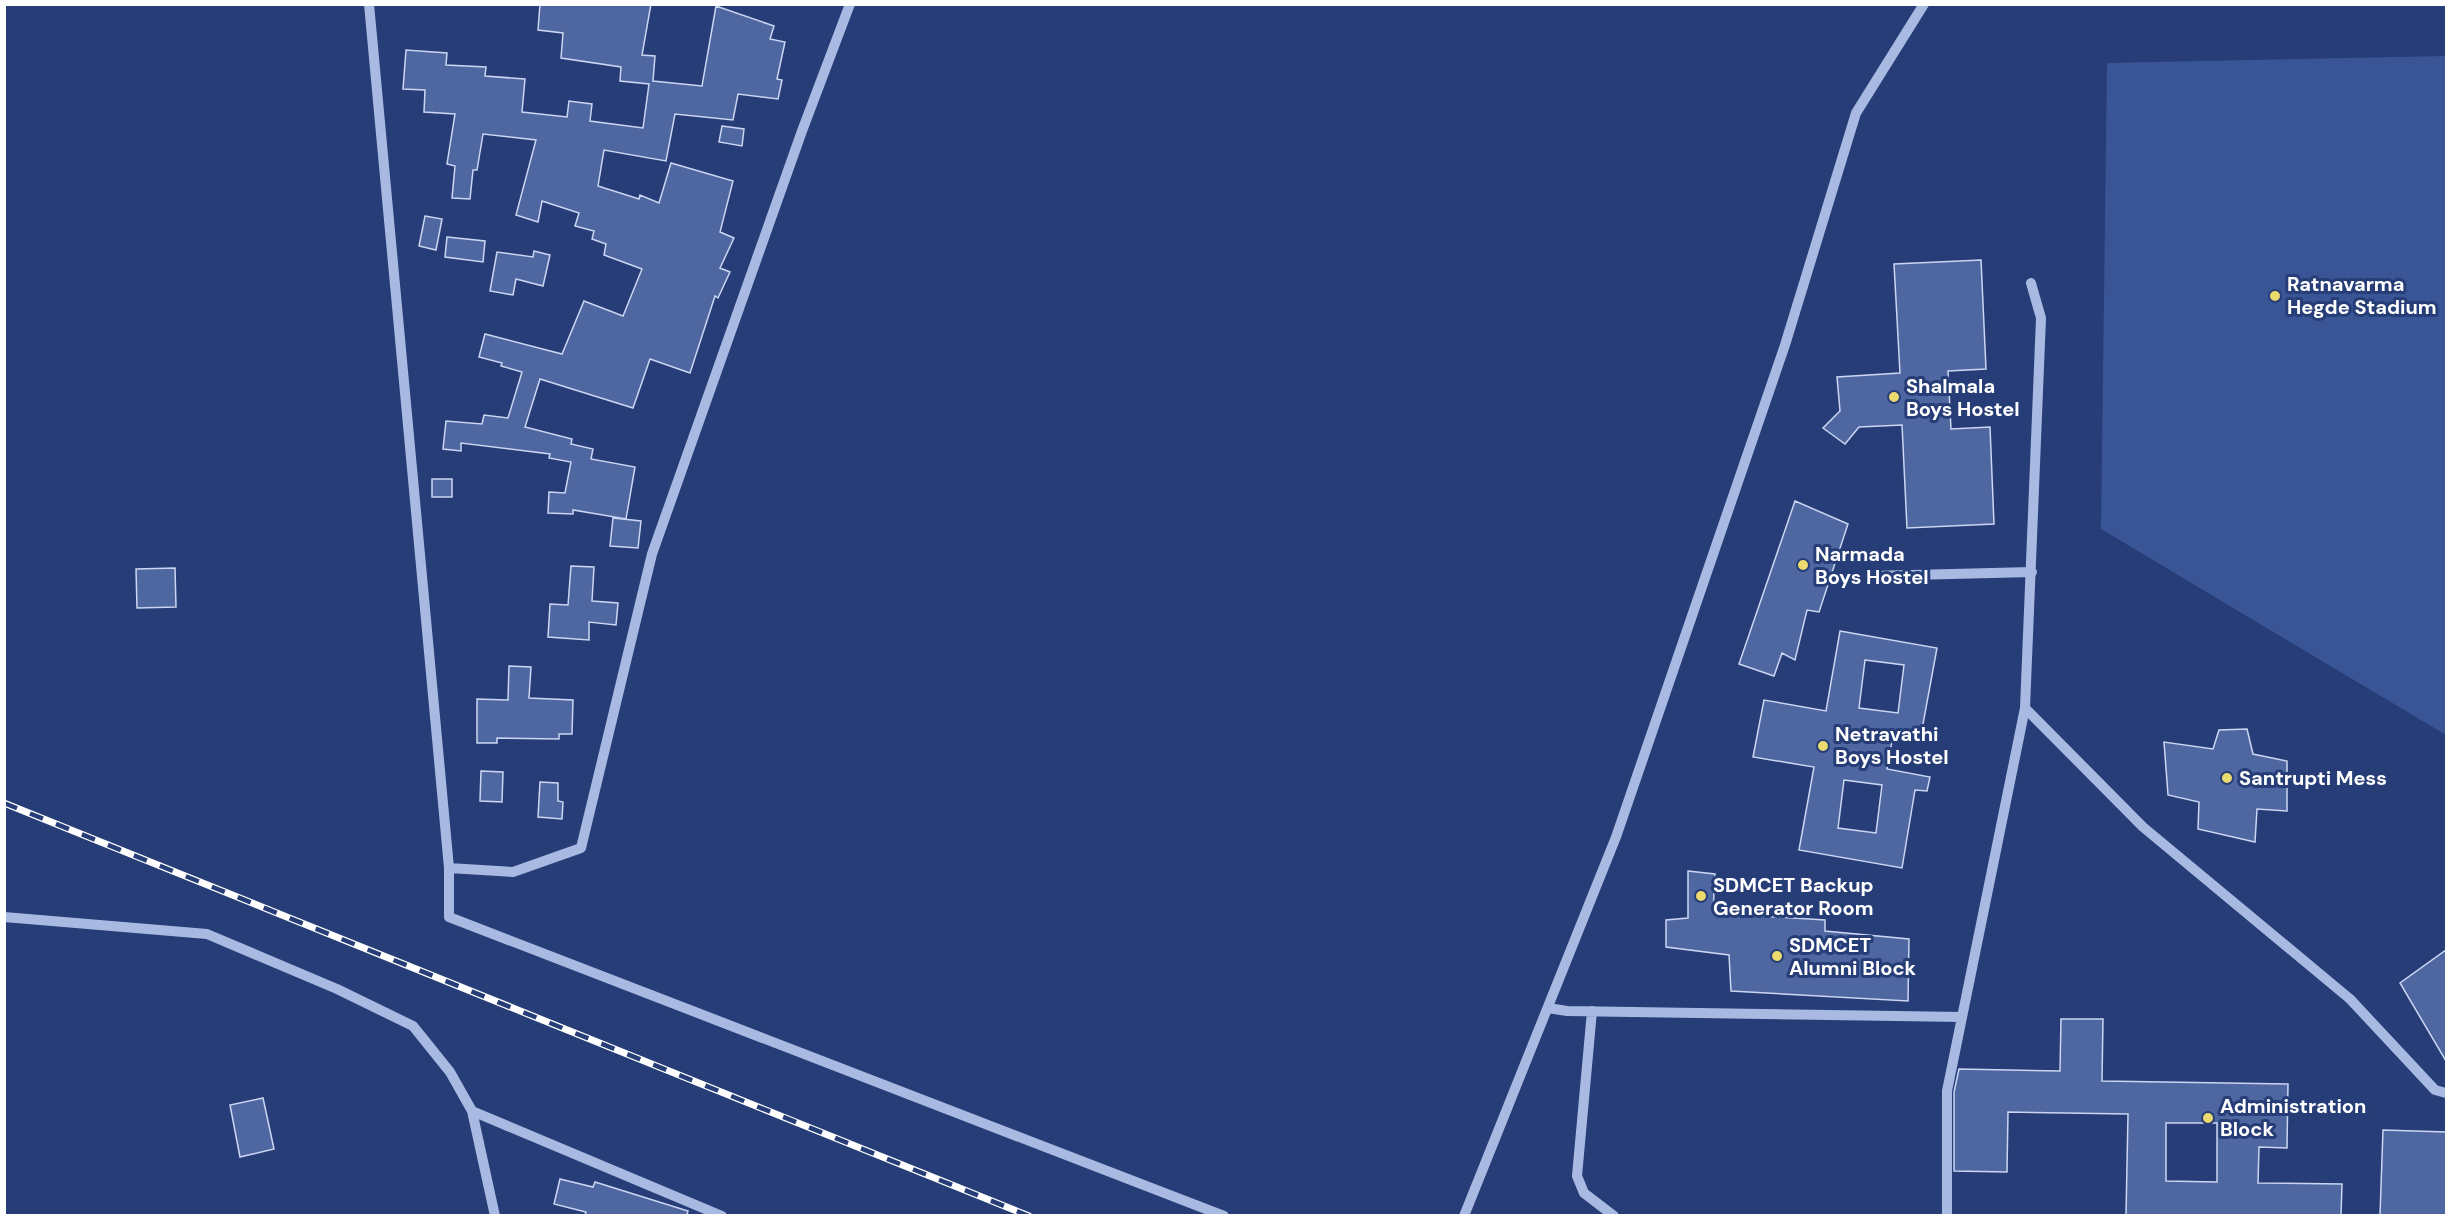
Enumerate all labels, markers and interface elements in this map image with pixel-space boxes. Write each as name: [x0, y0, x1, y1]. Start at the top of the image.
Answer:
place label: Ratnavarma Hegde Stadium: [2287, 271, 2437, 320]
marker: Ratnavarma Hegde Stadium: [2268, 289, 2282, 303]
place label: Shalmala Boys Hostel: [1906, 373, 2020, 422]
marker: Shalmala Boys Hostel: [1887, 390, 1901, 404]
place label: Narmada Boys Hostel: [1815, 541, 1929, 590]
marker: Narmada Boys Hostel: [1796, 558, 1810, 572]
place label: Netravathi Boys Hostel: [1835, 721, 1949, 770]
marker: Netravathi Boys Hostel: [1816, 739, 1830, 753]
place label: Santrupti Mess: [2239, 765, 2387, 791]
marker: Santrupti Mess: [2220, 771, 2234, 785]
place label: SDMCET Backup Generator Room: [1713, 872, 1874, 921]
marker: SDMCET Backup Generator Room: [1694, 889, 1708, 903]
place label: SDMCET Alumni Block: [1789, 932, 1917, 981]
marker: SDMCET Alumni Block: [1770, 949, 1784, 963]
place label: Administration Block: [2220, 1093, 2366, 1142]
marker: Administration Block: [2201, 1111, 2215, 1125]

